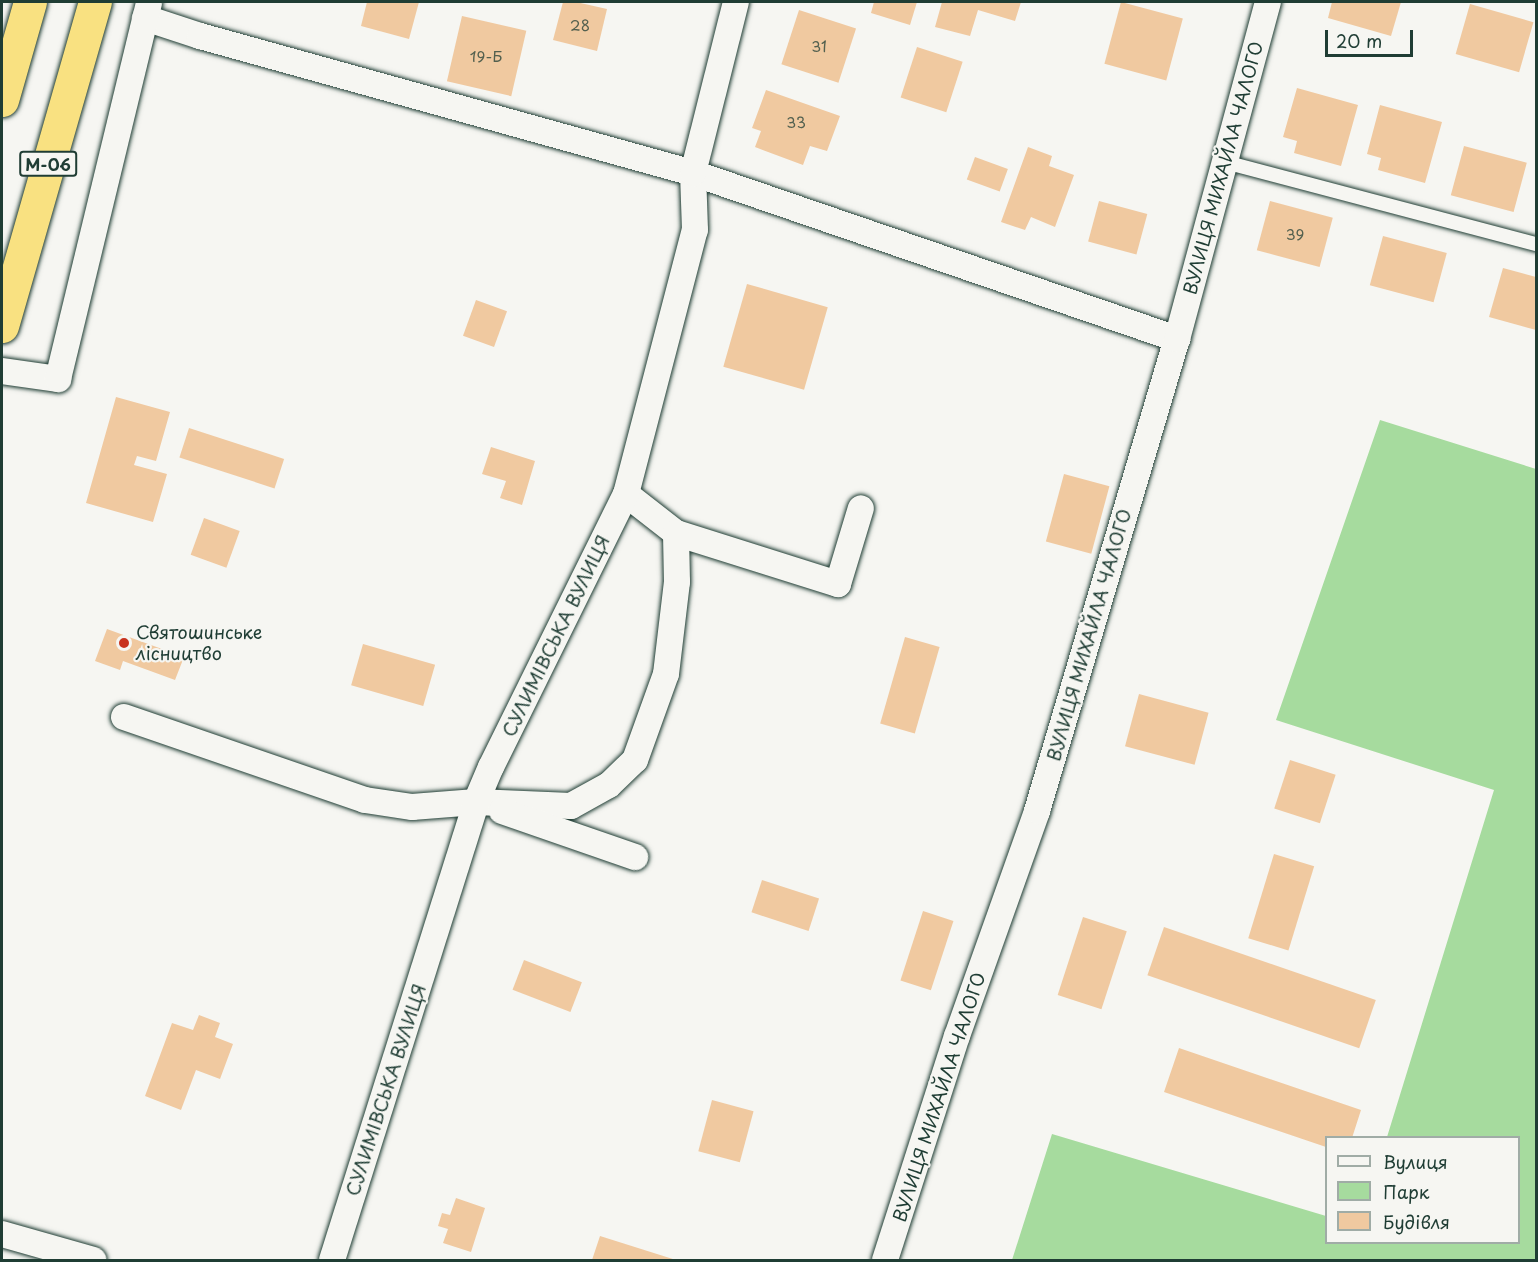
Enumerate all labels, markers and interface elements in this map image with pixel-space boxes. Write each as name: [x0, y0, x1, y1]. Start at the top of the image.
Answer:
house number: 28: [570, 16, 590, 34]
scale bar: [1328, 18, 1416, 56]
text: 20 m: [1336, 27, 1382, 54]
house number: 31: [811, 37, 827, 55]
street label: ВУЛИЦЯ МИХАЙЛА ЧАЛОГО: [1178, 38, 1268, 298]
house number: 19-Б: [470, 47, 502, 65]
house number: 33: [786, 113, 806, 131]
road number: М-06: [18, 151, 78, 177]
house number: 39: [1286, 225, 1304, 243]
street label: ВУЛИЦЯ МИХАЙЛА ЧАЛОГО: [1042, 505, 1136, 765]
street label: СУЛИМІВСЬКА ВУЛИЦЯ: [498, 532, 614, 740]
place label: Святошинське лісництво: [136, 622, 262, 664]
marker: Святошинське лісництво: [117, 636, 131, 650]
street label: ВУЛИЦЯ МИХАЙЛА ЧАЛОГО: [888, 968, 990, 1226]
street label: СУЛИМІВСЬКА ВУЛИЦЯ: [342, 982, 430, 1198]
legend: [1325, 1136, 1520, 1244]
text: Вулиця: [1383, 1148, 1448, 1175]
text: Парк: [1383, 1178, 1429, 1205]
text: Будівля: [1383, 1208, 1450, 1235]

